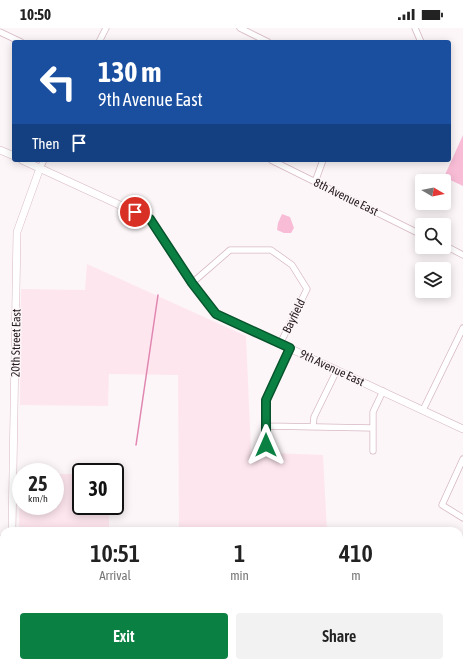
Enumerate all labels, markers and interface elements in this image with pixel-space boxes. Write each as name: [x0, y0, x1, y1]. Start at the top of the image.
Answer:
text: 10:50: [20, 6, 51, 23]
icon: left: [32, 56, 84, 108]
text: 130 m: [98, 56, 161, 88]
text: 9th Avenue East: [98, 89, 203, 110]
icon: arrive: [68, 132, 90, 154]
text: Then: [32, 135, 60, 152]
north arrow: [415, 174, 451, 210]
map controls: [415, 174, 451, 298]
street label: 8th Avenue East: [312, 175, 381, 219]
pin: [118, 195, 152, 229]
icon: arrive: [124, 201, 146, 223]
button: search: [415, 218, 451, 254]
button: layers: [415, 262, 451, 298]
street label: Bayfield: [280, 297, 308, 335]
street label: 20th Street East: [8, 308, 24, 377]
street label: 9th Avenue East: [297, 347, 367, 389]
position arrow: [245, 424, 287, 466]
speed limit sign: 30: [72, 463, 124, 515]
text: 25: [29, 472, 47, 495]
text: km/h: [28, 493, 48, 504]
text: 10:51: [90, 540, 140, 567]
text: 1: [234, 540, 245, 567]
text: 410: [339, 540, 373, 567]
text: Arrival: [99, 568, 131, 583]
text: min: [230, 568, 249, 583]
text: m: [351, 568, 361, 583]
button: Exit: [20, 613, 228, 659]
button: Share: [236, 613, 443, 659]

